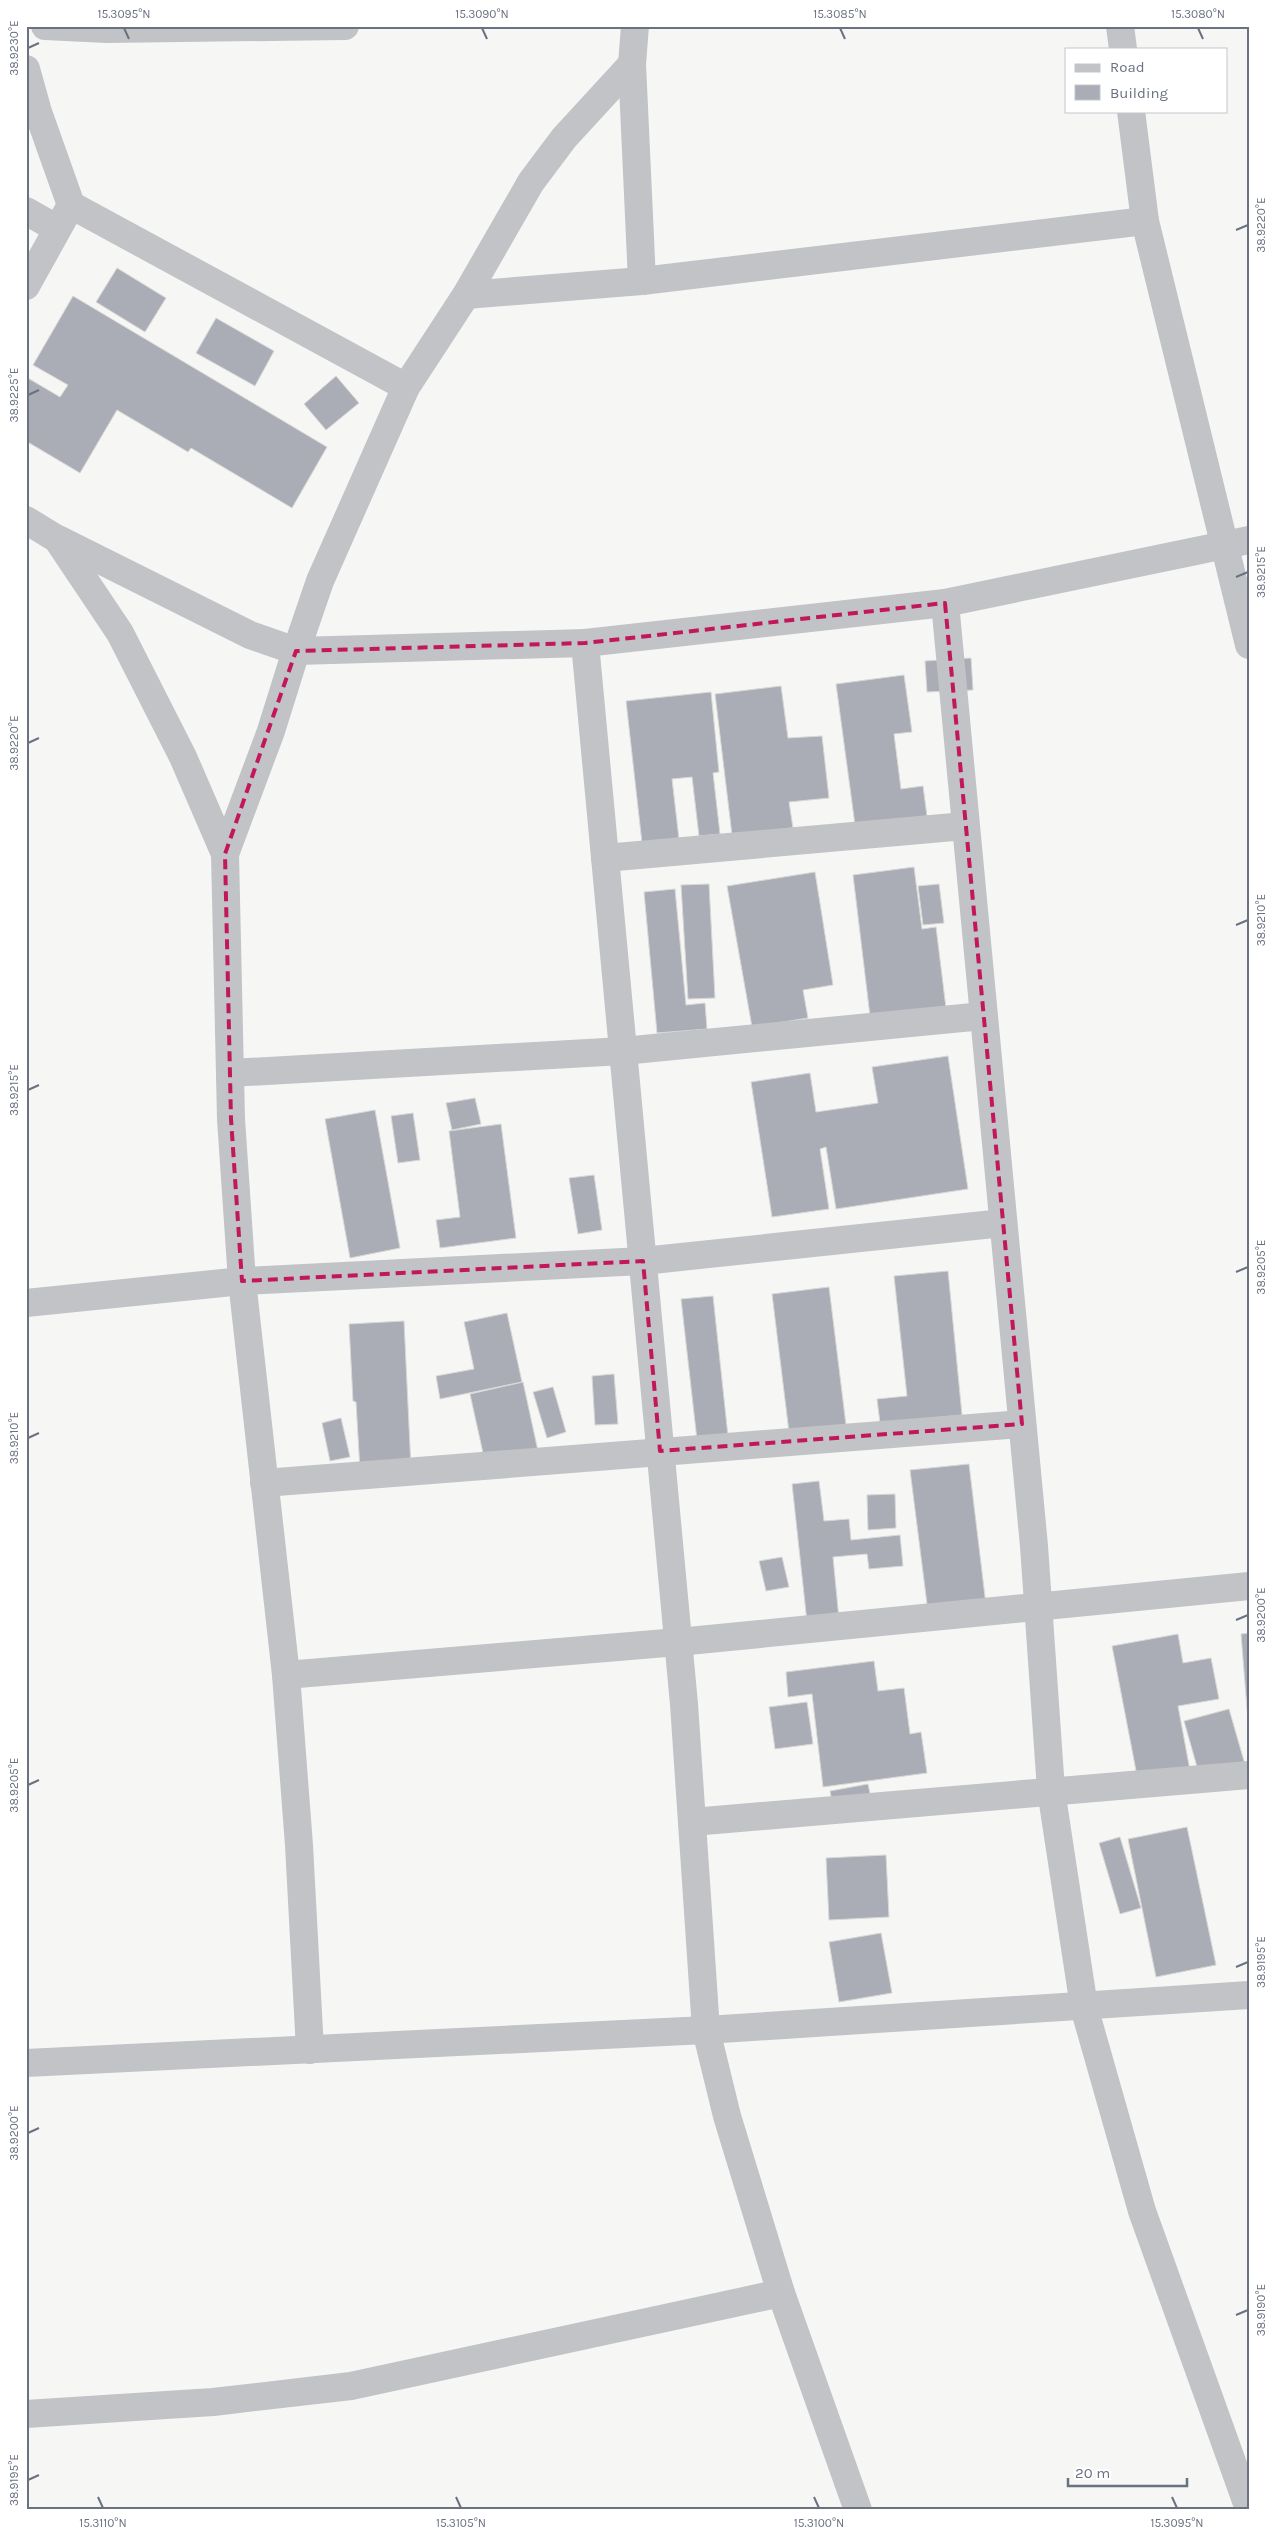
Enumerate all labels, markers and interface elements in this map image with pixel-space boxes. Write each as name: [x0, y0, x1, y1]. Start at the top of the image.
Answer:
text: 15.3095°N: [97, 7, 151, 21]
text: 15.3090°N: [455, 7, 509, 21]
text: 15.3085°N: [813, 7, 867, 21]
text: 15.3080°N: [1171, 7, 1225, 21]
text: 38.9230°E: [7, 20, 21, 76]
legend: [1065, 48, 1228, 112]
text: Road: [1110, 58, 1145, 76]
text: Building: [1110, 84, 1168, 102]
text: 38.9220°E: [1254, 197, 1268, 253]
text: 38.9225°E: [7, 367, 21, 423]
text: 38.9215°E: [1254, 546, 1268, 598]
text: 38.9220°E: [7, 715, 21, 771]
text: 38.9210°E: [1254, 894, 1268, 946]
text: 38.9215°E: [7, 1064, 21, 1116]
text: 38.9205°E: [1254, 1239, 1268, 1295]
text: 38.9210°E: [7, 1412, 21, 1464]
text: 38.9200°E: [1254, 1587, 1268, 1643]
text: 38.9205°E: [7, 1757, 21, 1813]
text: 38.9195°E: [1254, 1936, 1268, 1988]
text: 38.9200°E: [7, 2105, 21, 2161]
text: 38.9190°E: [1254, 2284, 1268, 2336]
text: 38.9195°E: [7, 2454, 21, 2506]
scale bar: [1068, 2456, 1186, 2488]
text: 20 m: [1075, 2464, 1110, 2482]
text: 15.3110°N: [79, 2516, 127, 2530]
text: 15.3105°N: [436, 2516, 486, 2530]
text: 15.3100°N: [794, 2516, 844, 2530]
text: 15.3095°N: [1150, 2516, 1204, 2530]

